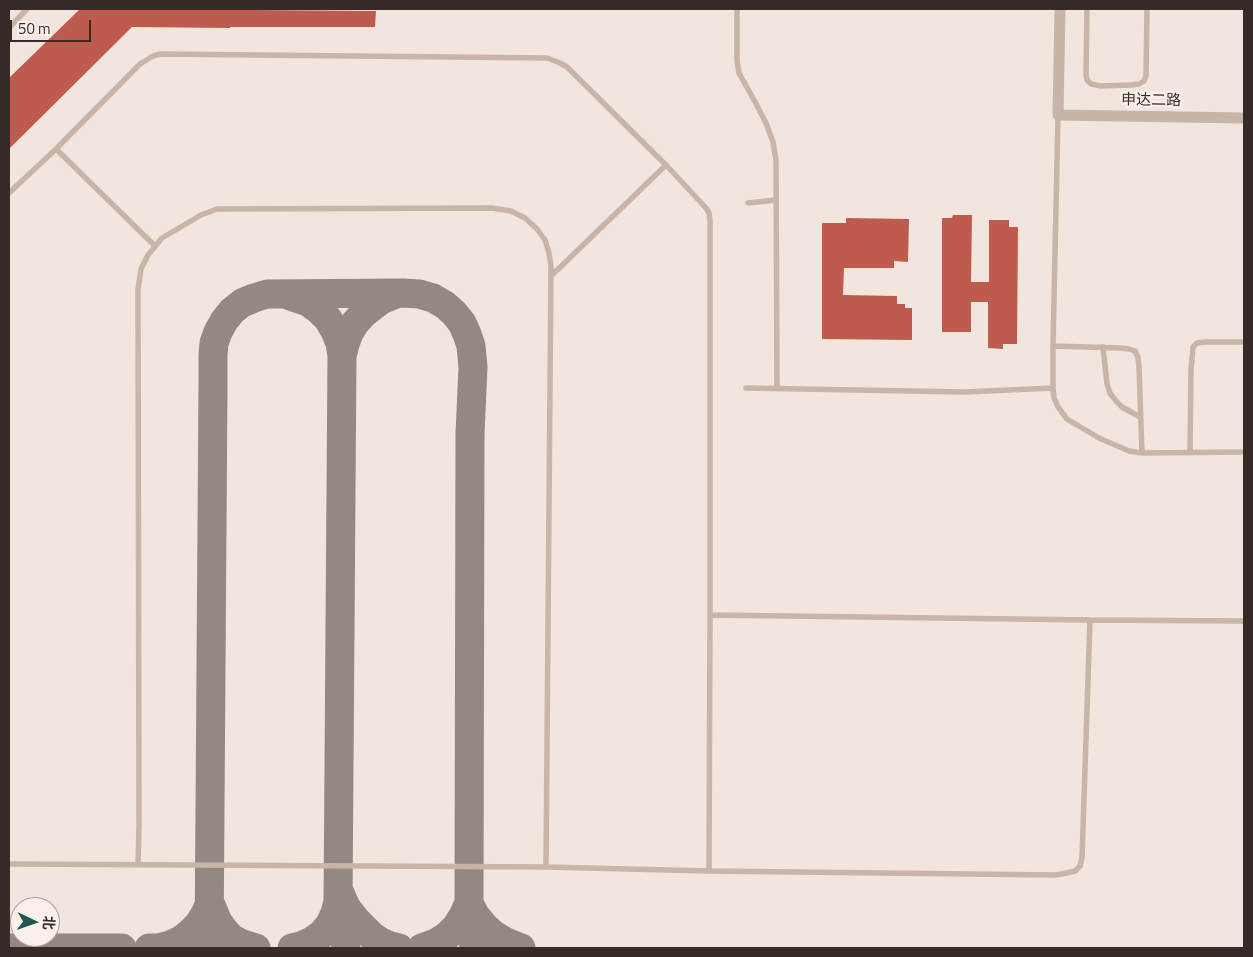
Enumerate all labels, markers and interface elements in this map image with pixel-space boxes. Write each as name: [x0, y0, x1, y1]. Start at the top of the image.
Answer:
scale bar: [12, 10, 94, 42]
text: 50 m: [18, 17, 51, 40]
street label: 申达二路: [1121, 91, 1181, 111]
north arrow: [10, 897, 60, 947]
text: 北: [39, 915, 60, 930]

